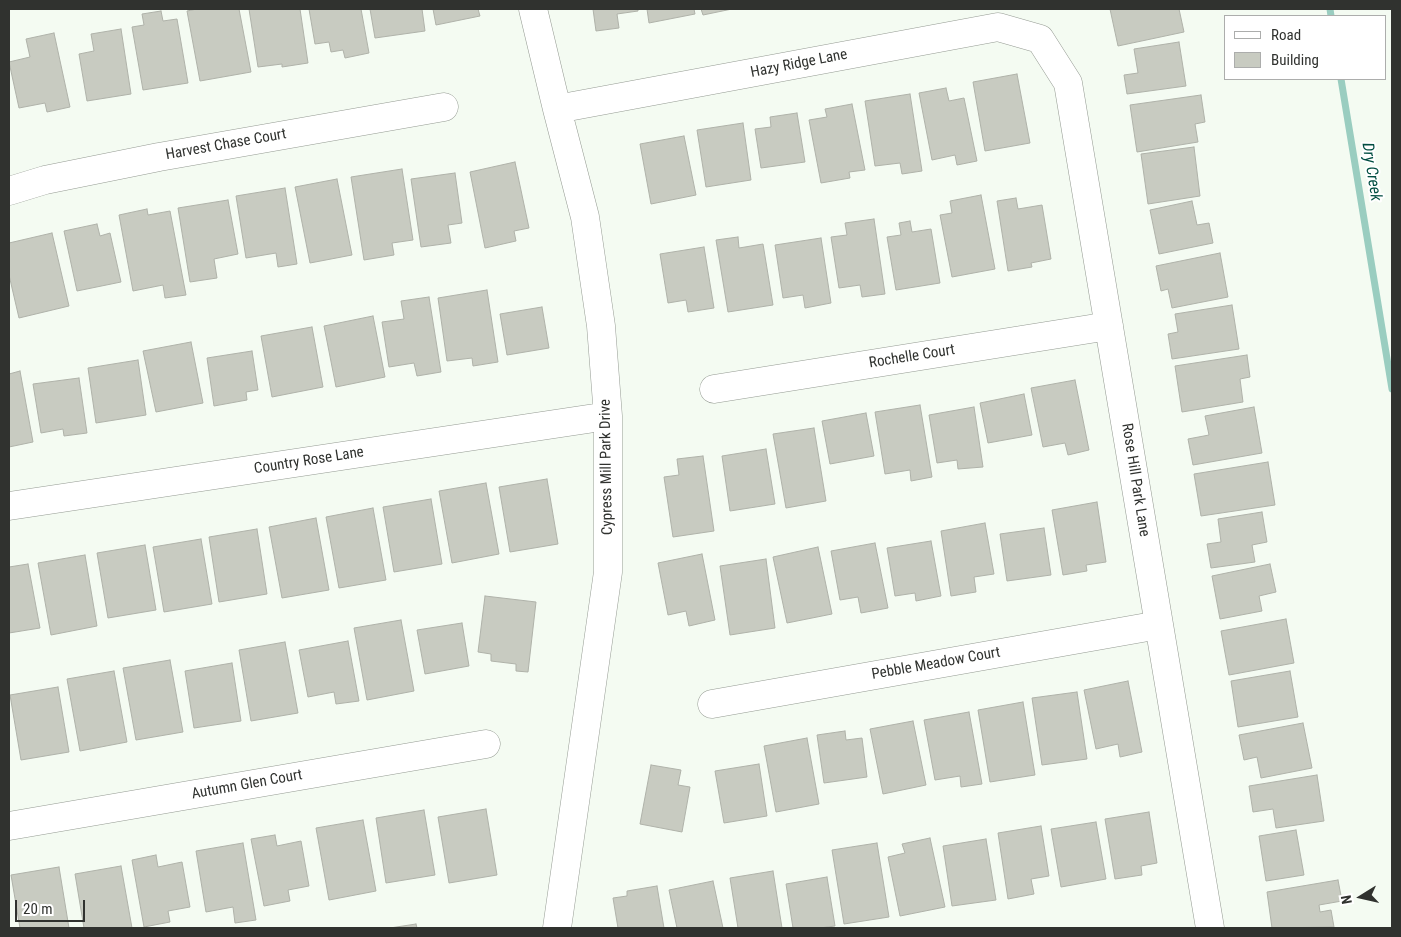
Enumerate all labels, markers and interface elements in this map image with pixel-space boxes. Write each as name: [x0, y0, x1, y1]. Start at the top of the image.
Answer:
legend: [1224, 15, 1386, 80]
text: Road: [1271, 26, 1301, 44]
street label: Hazy Ridge Lane: [749, 46, 849, 82]
text: Building: [1271, 51, 1319, 69]
street label: Harvest Chase Court: [164, 126, 288, 164]
water label: Dry Creek: [1357, 141, 1385, 203]
street label: Rochelle Court: [868, 341, 956, 373]
street label: Cypress Mill Park Drive: [597, 399, 617, 535]
street label: Rose Hill Park Lane: [1117, 422, 1153, 538]
street label: Country Rose Lane: [253, 443, 365, 479]
street label: Pebble Meadow Court: [870, 644, 1002, 684]
street label: Autumn Glen Court: [190, 766, 304, 804]
north arrow: [1336, 872, 1386, 922]
scale bar: [18, 890, 88, 922]
text: N: [1338, 894, 1355, 905]
text: 20 m: [23, 900, 53, 918]

